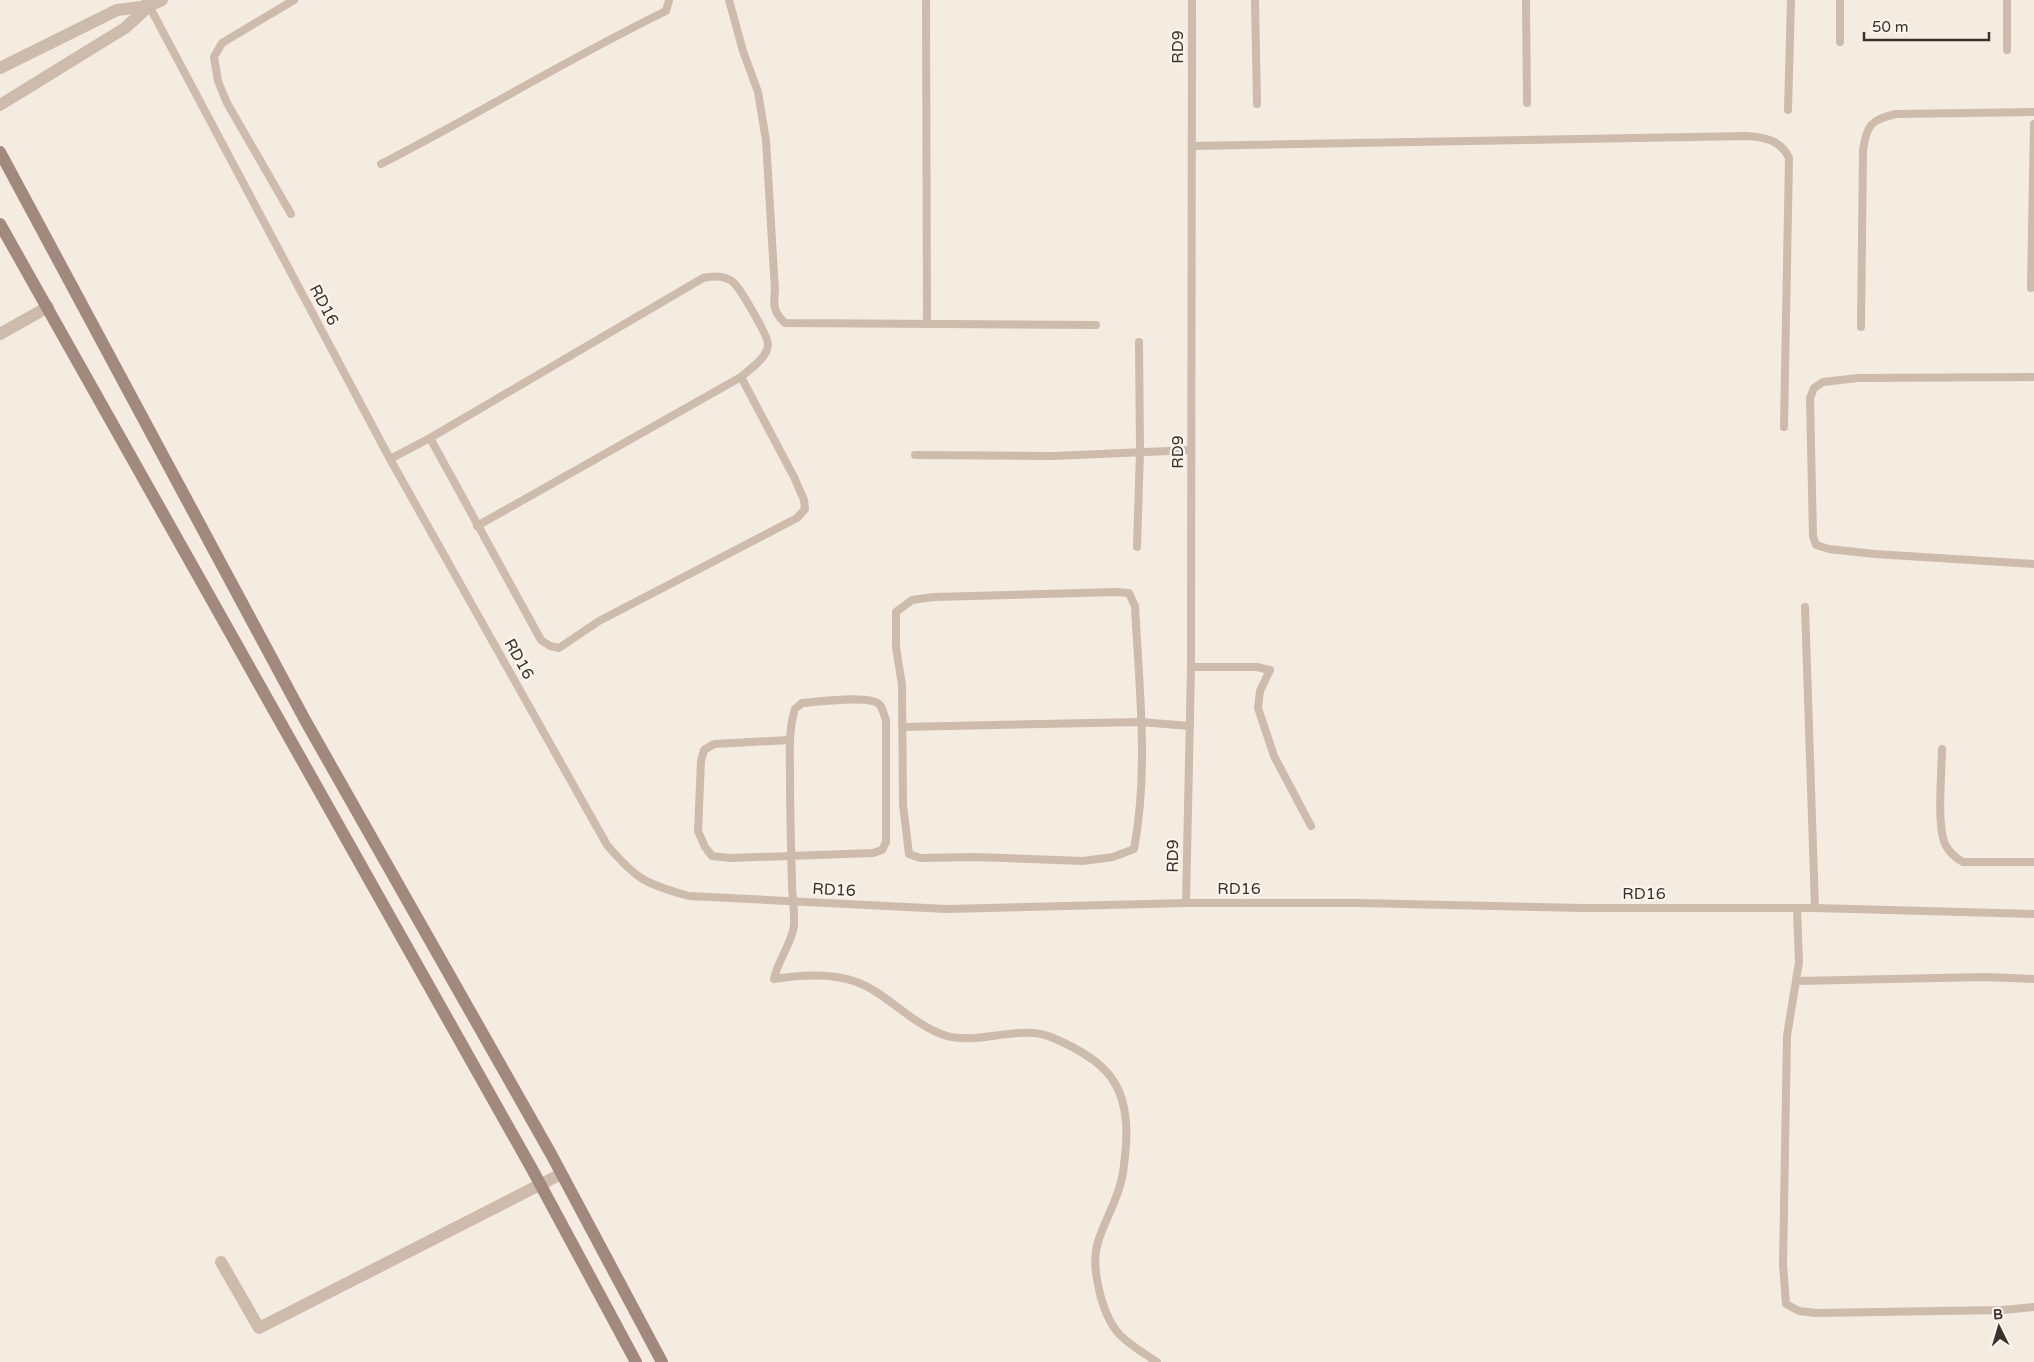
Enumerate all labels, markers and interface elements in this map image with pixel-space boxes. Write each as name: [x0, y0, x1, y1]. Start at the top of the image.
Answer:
scale bar: [1864, 10, 1989, 42]
text: 50 m: [1872, 18, 1909, 36]
street label: RD9: [1168, 30, 1188, 64]
street label: RD16: [305, 281, 343, 329]
street label: RD9: [1168, 435, 1188, 469]
street label: RD16: [500, 635, 538, 683]
street label: RD9: [1163, 839, 1183, 873]
street label: RD16: [812, 879, 856, 901]
street label: RD16: [1217, 879, 1261, 899]
street label: RD16: [1622, 884, 1666, 904]
north arrow: [1974, 1302, 2024, 1352]
text: B: [1992, 1306, 2004, 1323]

